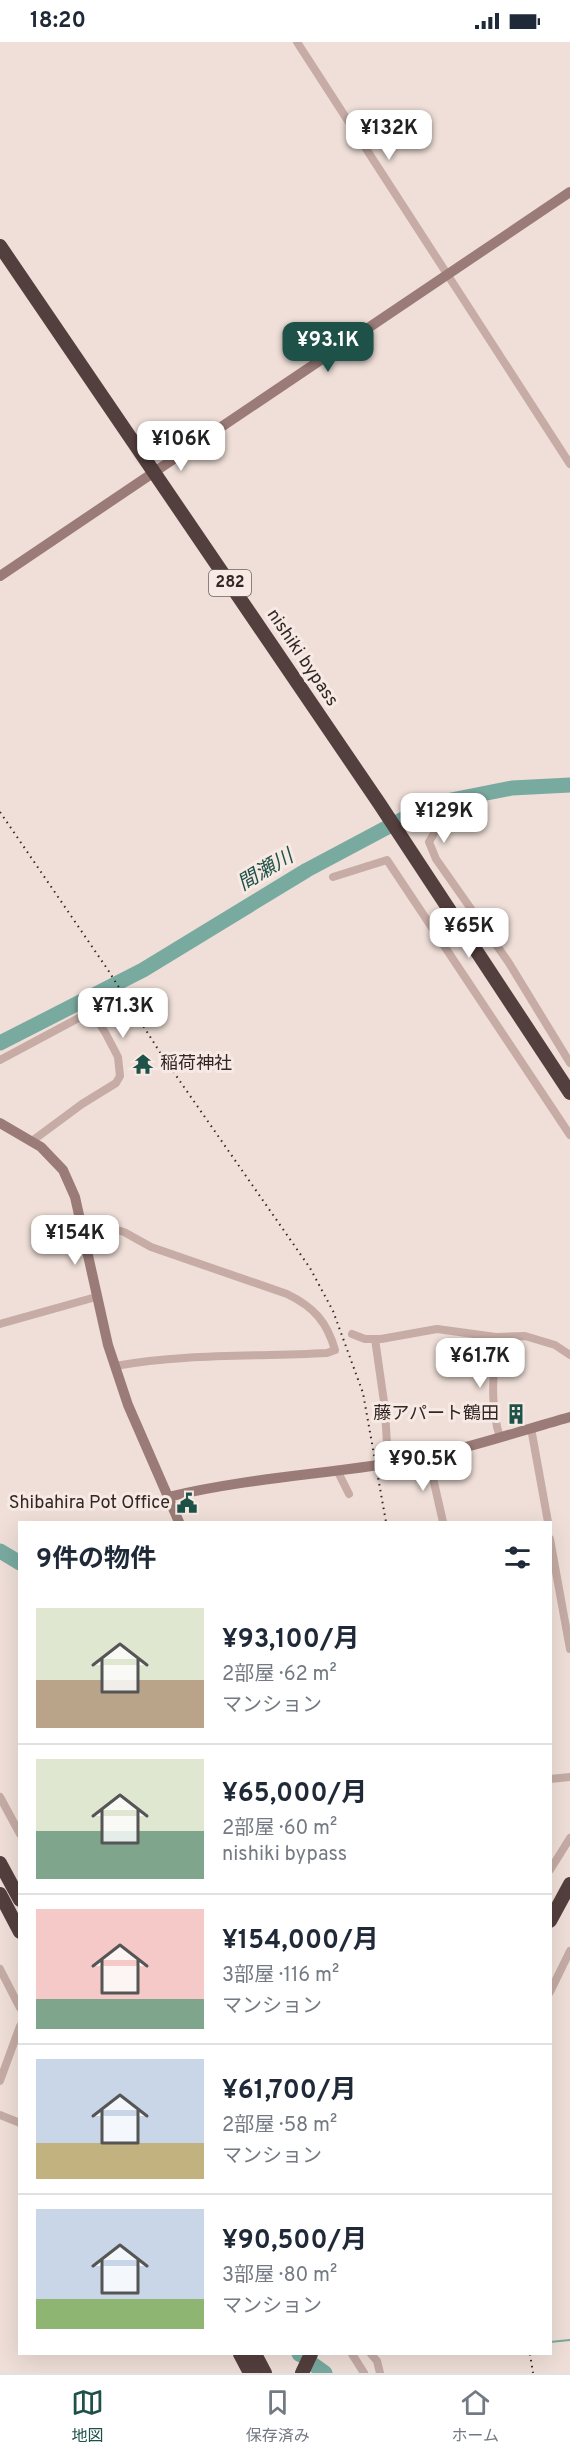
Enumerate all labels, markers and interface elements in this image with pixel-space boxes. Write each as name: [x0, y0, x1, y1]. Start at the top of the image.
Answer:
text: 18:20: [30, 8, 86, 35]
pin: ¥132K: [347, 110, 431, 161]
text: ¥132K: [360, 116, 418, 142]
pin: ¥93.1K: [279, 322, 377, 373]
text: ¥93.1K: [297, 328, 359, 354]
pin: ¥106K: [139, 421, 223, 472]
text: ¥106K: [151, 427, 211, 453]
road number: 282: [209, 570, 251, 596]
street label: nishiki bypass: [261, 605, 343, 711]
pin: ¥129K: [402, 793, 486, 844]
text: ¥129K: [415, 799, 473, 825]
water label: 間瀬川: [234, 843, 300, 898]
pin: ¥65K: [433, 908, 505, 959]
text: ¥65K: [444, 914, 494, 940]
pin: ¥71.3K: [74, 988, 172, 1039]
text: ¥71.3K: [92, 994, 154, 1020]
temple icon: 稲荷神社: [131, 1052, 155, 1076]
place label: 稲荷神社: [160, 1053, 232, 1076]
pin: ¥154K: [33, 1215, 117, 1266]
text: ¥154K: [45, 1221, 105, 1247]
pin: ¥61.7K: [431, 1338, 529, 1389]
text: ¥61.7K: [450, 1344, 510, 1370]
building icon: 藤アパート鶴田: [504, 1402, 528, 1426]
place label: 藤アパート鶴田: [373, 1403, 499, 1426]
pin: ¥90.5K: [374, 1441, 472, 1492]
text: ¥90.5K: [389, 1447, 457, 1473]
public building icon: Shibahira Pot Office: [175, 1491, 199, 1515]
place label: Shibahira Pot Office: [9, 1492, 170, 1515]
icon: filters: [501, 1541, 534, 1574]
text: 9件の物件: [36, 1544, 156, 1577]
text: ¥93,100/月: [222, 1624, 360, 1657]
icon: home: [84, 1632, 156, 1704]
text: 2部屋 · 62 m²: [222, 1662, 337, 1688]
text: マンション: [222, 1693, 322, 1719]
text: ¥65,000/月: [222, 1778, 367, 1811]
icon: home: [84, 1783, 156, 1855]
text: 2部屋 · 60 m²: [222, 1816, 337, 1842]
text: nishiki bypass: [222, 1842, 347, 1868]
text: ¥154,000/月: [222, 1925, 379, 1958]
icon: home: [84, 1933, 156, 2005]
text: 3部屋 · 116 m²: [222, 1963, 339, 1989]
text: マンション: [222, 1994, 322, 2020]
text: ¥61,700/月: [222, 2075, 357, 2108]
icon: home: [84, 2083, 156, 2155]
text: 2部屋 · 58 m²: [222, 2113, 337, 2139]
text: マンション: [222, 2144, 322, 2170]
text: ¥90,500/月: [222, 2225, 367, 2258]
icon: home: [84, 2233, 156, 2305]
text: 3部屋 · 80 m²: [222, 2263, 337, 2289]
text: マンション: [222, 2294, 322, 2320]
tab: 地図: [71, 2386, 104, 2447]
tab: 保存済み: [246, 2386, 310, 2447]
tab: ホーム: [452, 2386, 499, 2447]

